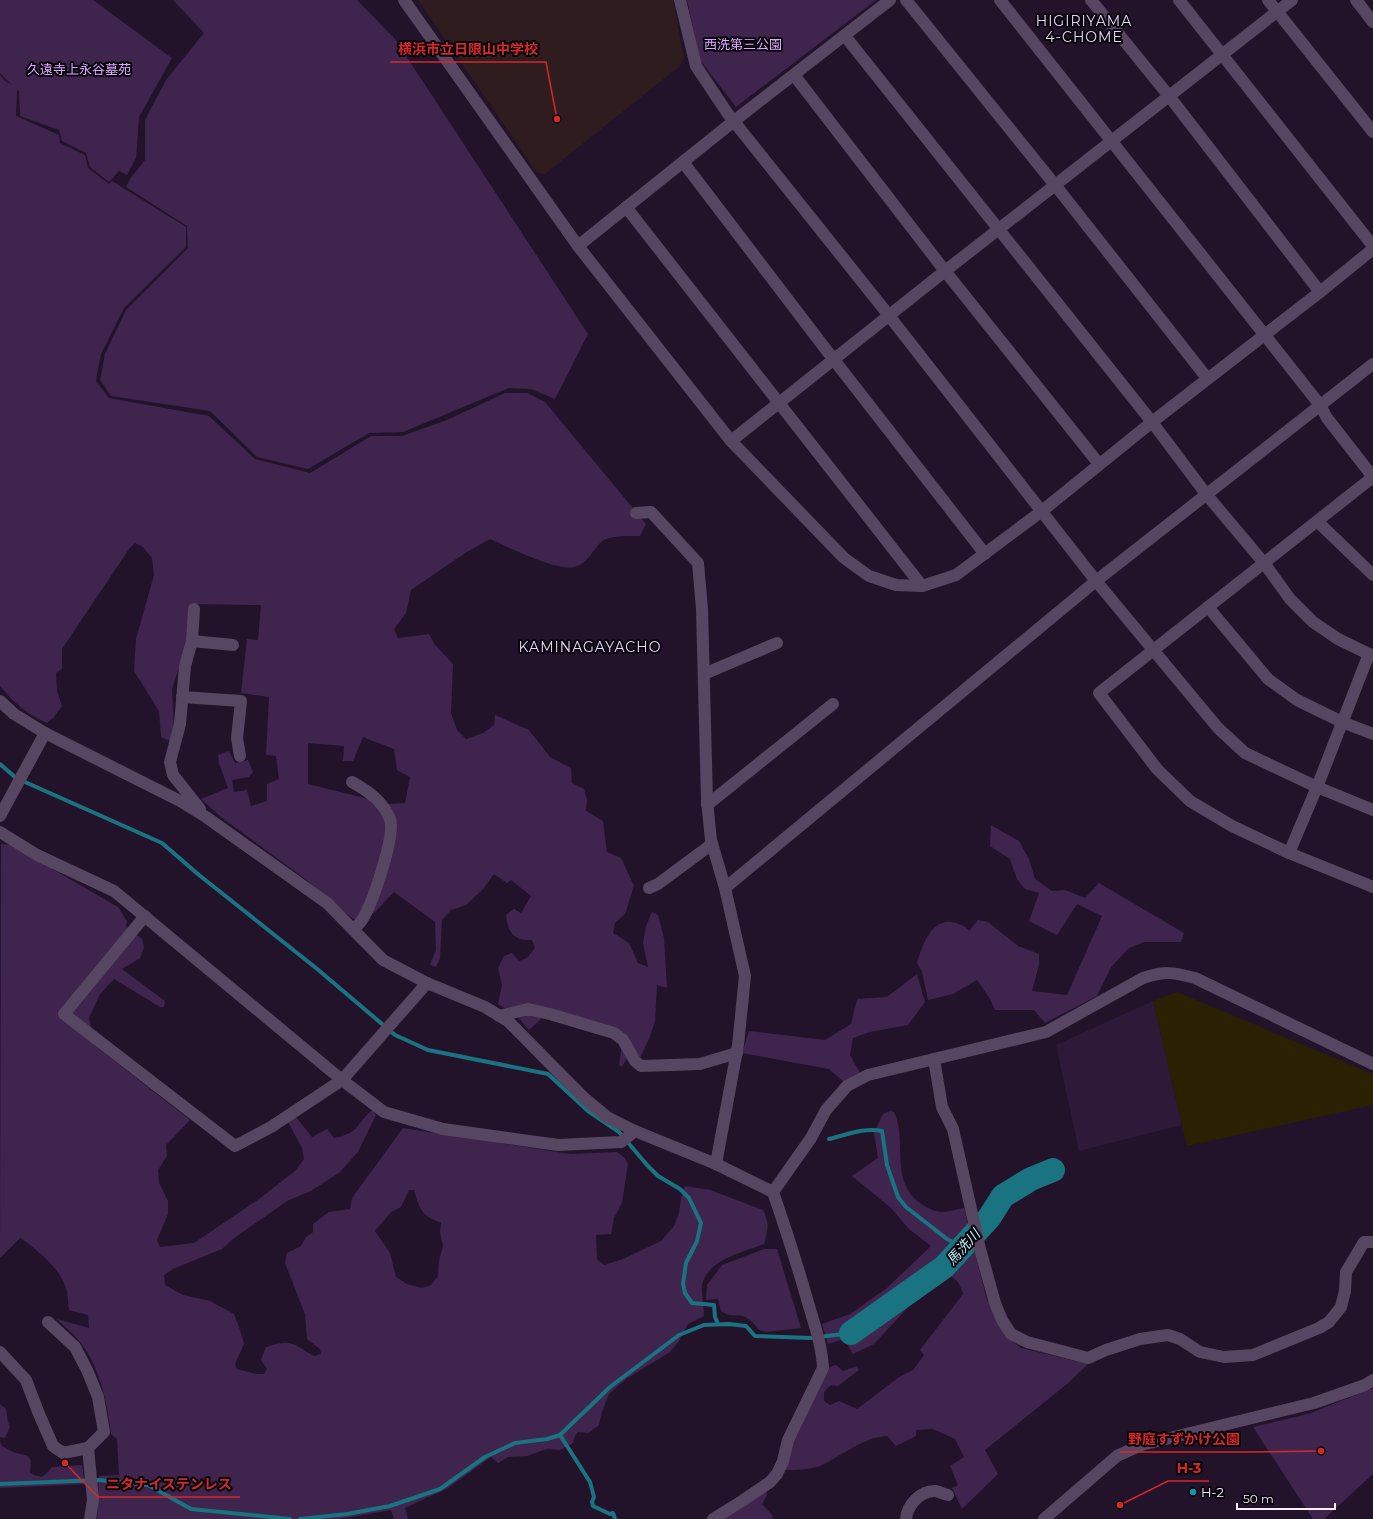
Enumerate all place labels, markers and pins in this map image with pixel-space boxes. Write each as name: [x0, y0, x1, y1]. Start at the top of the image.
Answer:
callout: 横浜市立日限山中学校: [390, 36, 546, 62]
callout: 野庭すずかけ公園: [1120, 1426, 1248, 1452]
callout: H-3: [1168, 1455, 1209, 1481]
callout: ニタナイステンレス: [98, 1471, 240, 1497]
place label: H-2: [1201, 1484, 1224, 1500]
marker: H-2: [1188, 1487, 1198, 1497]

